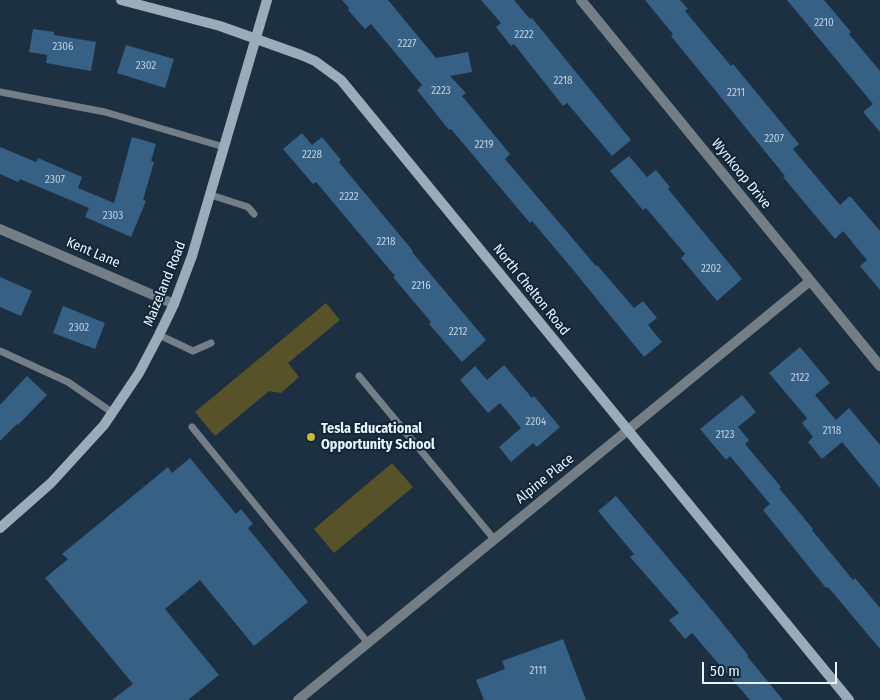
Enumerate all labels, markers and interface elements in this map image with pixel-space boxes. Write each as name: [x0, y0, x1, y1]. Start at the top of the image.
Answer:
house number: 2210: [814, 16, 834, 30]
house number: 2222: [514, 28, 534, 42]
house number: 2227: [398, 37, 416, 51]
house number: 2306: [53, 40, 73, 54]
house number: 2302: [136, 59, 156, 73]
house number: 2218: [553, 74, 573, 88]
house number: 2223: [431, 84, 451, 98]
house number: 2211: [727, 86, 745, 100]
house number: 2207: [764, 132, 784, 146]
street label: Wynkoop Drive: [708, 135, 774, 213]
house number: 2219: [474, 138, 494, 152]
house number: 2228: [302, 148, 322, 162]
house number: 2307: [45, 173, 65, 187]
house number: 2222: [339, 190, 359, 204]
house number: 2303: [103, 209, 123, 223]
street label: Kent Lane: [64, 234, 122, 272]
house number: 2218: [376, 235, 396, 249]
street label: Maizeland Road: [140, 239, 190, 329]
street label: North Chelton Road: [489, 241, 573, 339]
house number: 2202: [701, 262, 721, 276]
house number: 2216: [411, 279, 431, 293]
house number: 2302: [69, 321, 89, 335]
house number: 2212: [449, 325, 467, 339]
house number: 2122: [791, 371, 809, 385]
house number: 2204: [526, 415, 546, 429]
place label: Tesla Educational Opportunity School: [321, 421, 435, 454]
house number: 2118: [823, 424, 841, 438]
house number: 2123: [716, 428, 734, 442]
marker: Tesla Educational Opportunity School: [305, 431, 317, 443]
street label: Alpine Place: [513, 450, 577, 508]
scale bar: [705, 652, 840, 684]
text: 50 m: [710, 662, 740, 680]
house number: 2111: [529, 664, 547, 678]

